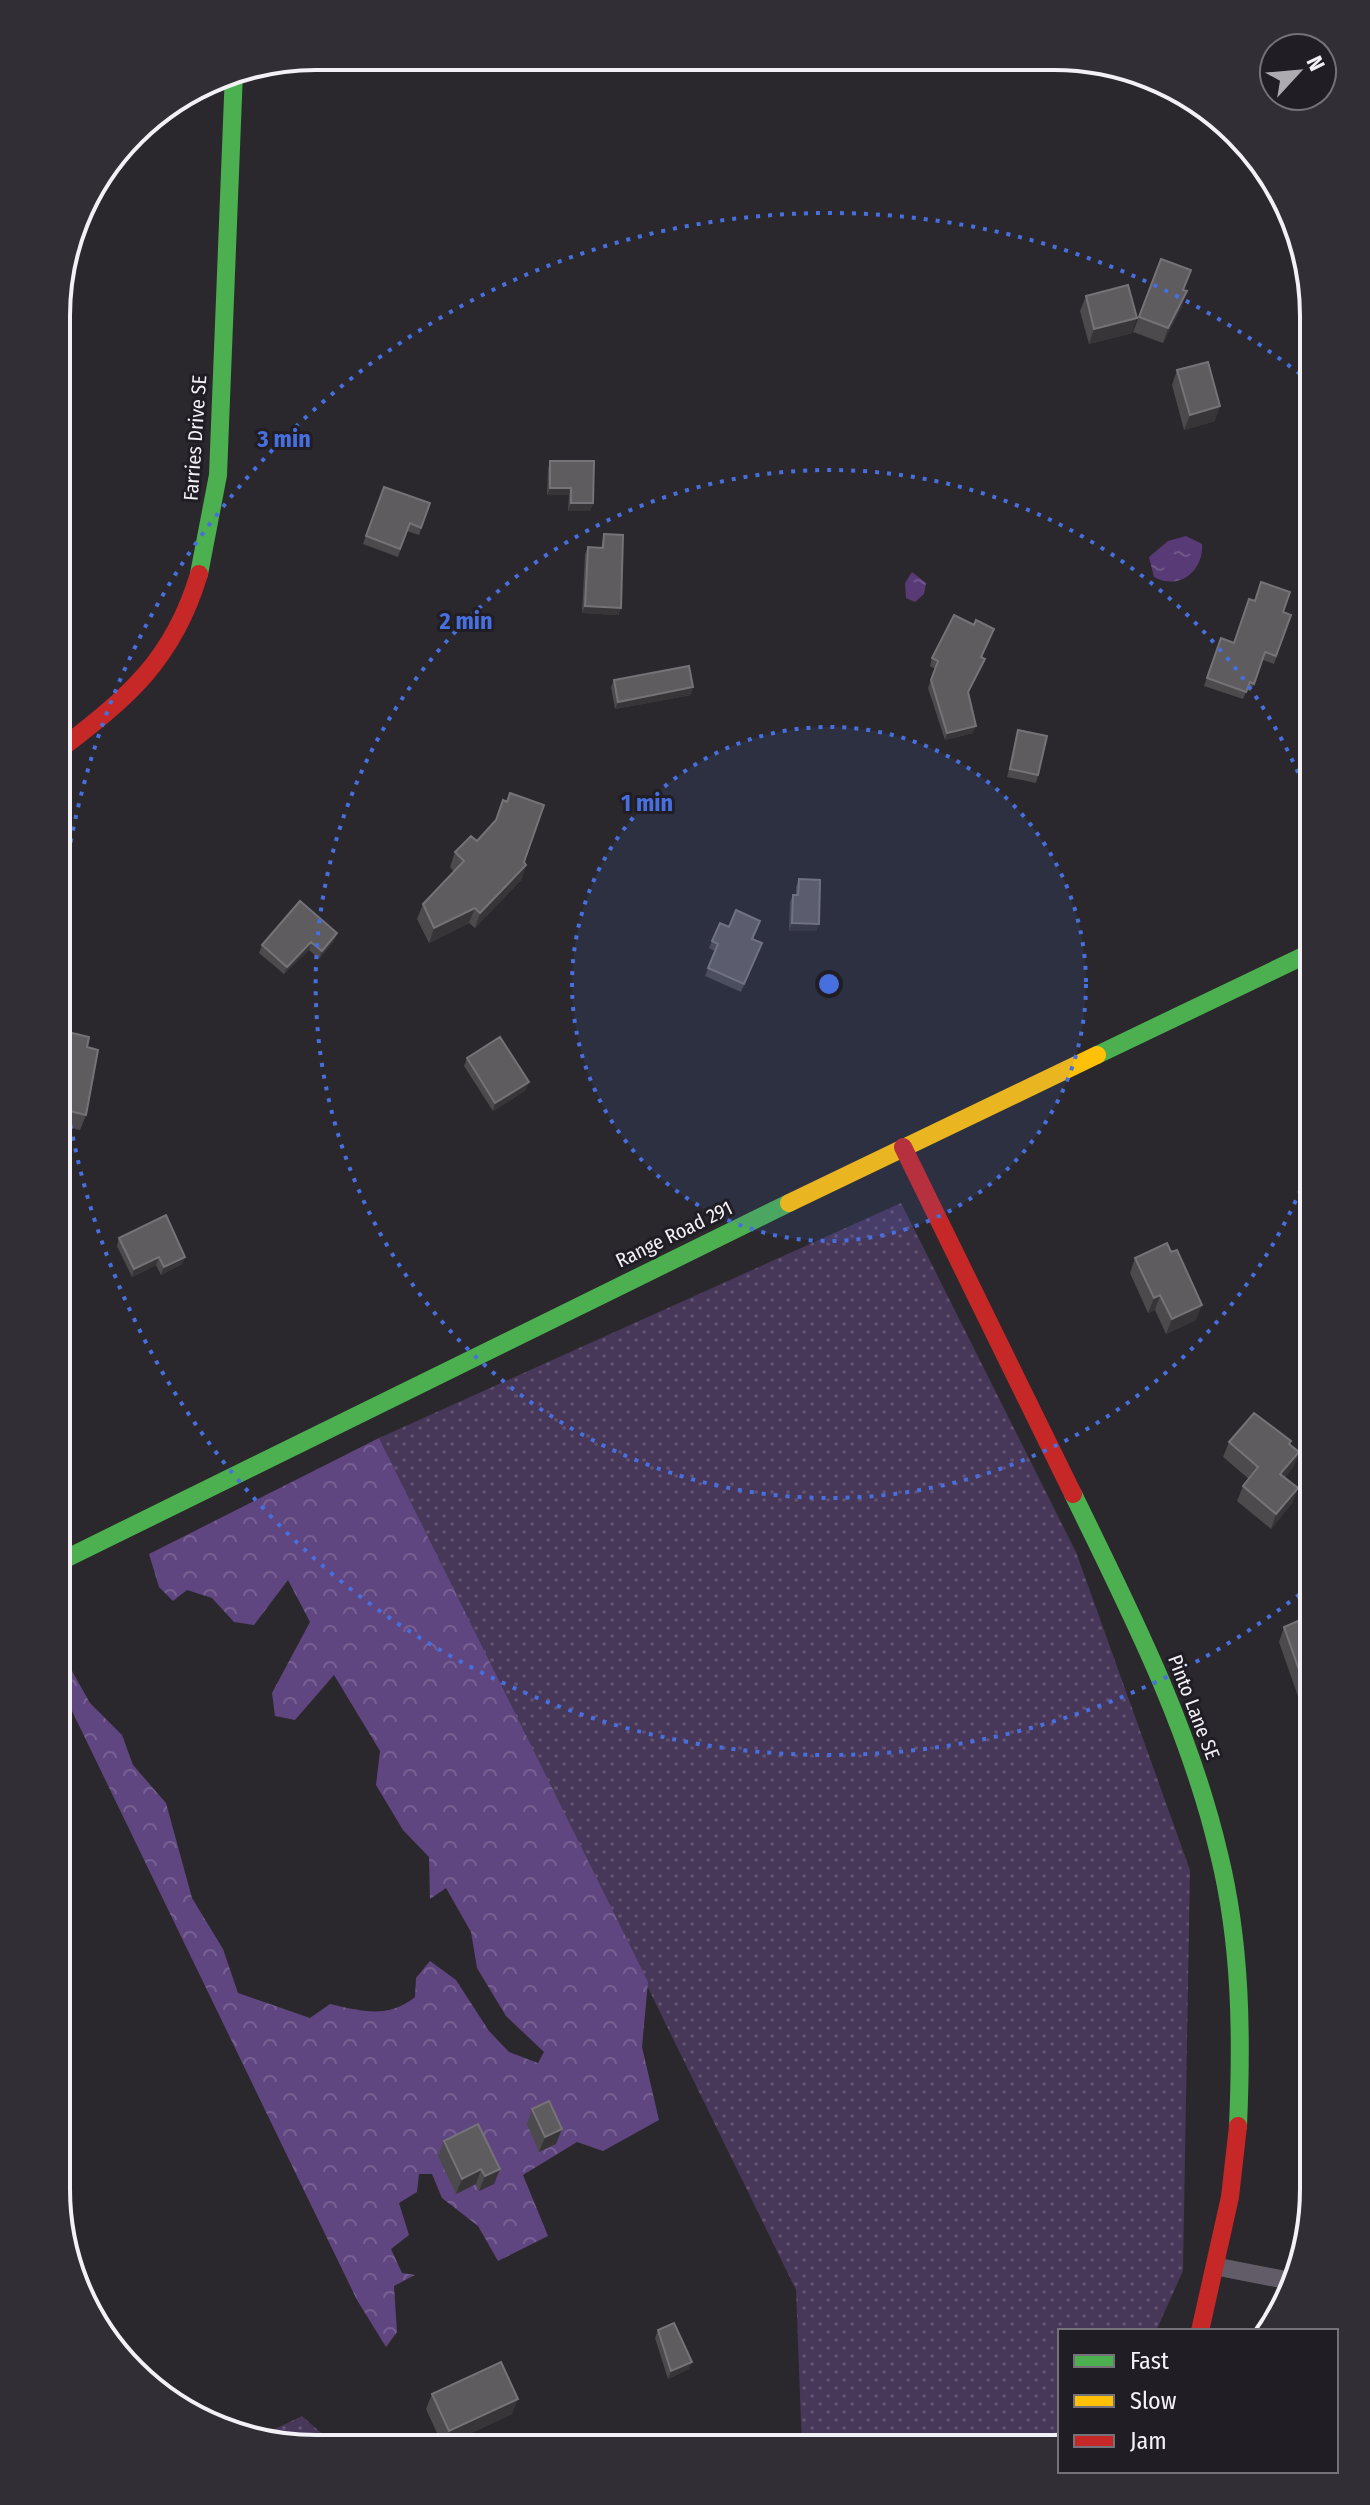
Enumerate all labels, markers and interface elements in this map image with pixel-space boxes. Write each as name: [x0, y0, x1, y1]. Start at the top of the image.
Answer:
north arrow: [1258, 32, 1338, 112]
text: N: [1301, 52, 1331, 75]
street label: Farries Drive SE: [179, 374, 211, 502]
text: 3 min: [256, 425, 311, 453]
text: 2 min: [438, 607, 493, 635]
text: 1 min: [621, 789, 673, 817]
centre of rings: [815, 970, 843, 998]
street label: Range Road 291: [612, 1195, 736, 1273]
street label: Pinto Lane SE: [1163, 1651, 1225, 1763]
legend: [1058, 2329, 1338, 2473]
text: Fast: [1130, 2347, 1169, 2375]
text: Slow: [1130, 2387, 1177, 2415]
text: Jam: [1130, 2427, 1167, 2455]

